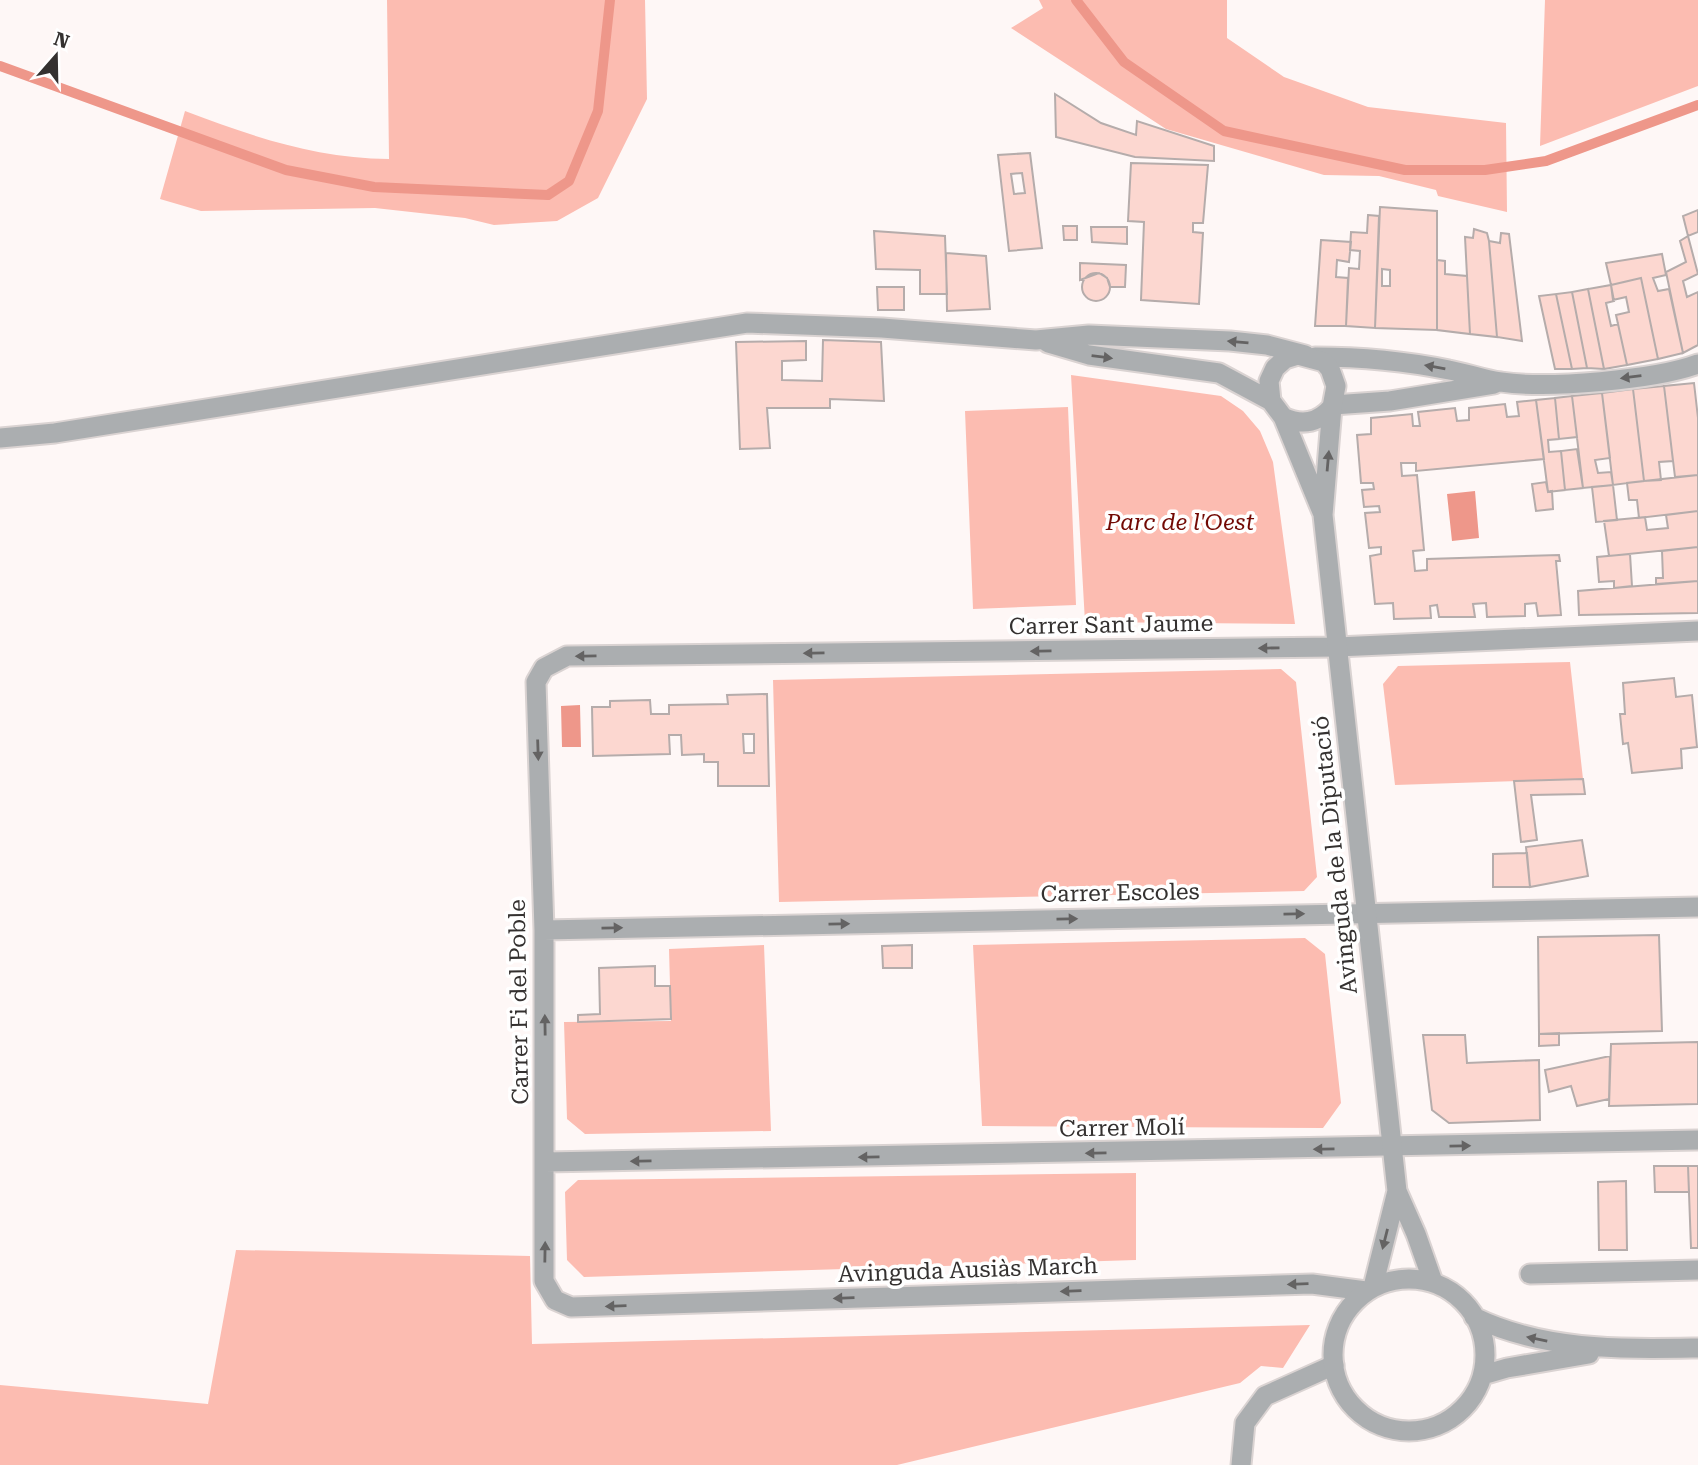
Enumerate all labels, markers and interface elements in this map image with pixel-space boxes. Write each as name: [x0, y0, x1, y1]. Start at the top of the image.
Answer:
north arrow: [21, 21, 91, 91]
text: N: [51, 27, 73, 54]
one-way arrow: [1227, 336, 1249, 347]
one-way arrow: [1091, 352, 1113, 363]
one-way arrow: [1424, 361, 1446, 372]
one-way arrow: [1620, 372, 1642, 383]
one-way arrow: [1323, 450, 1334, 472]
park label: Parc de l'Oest: [1105, 509, 1255, 536]
street label: Carrer Sant Jaume: [1009, 610, 1213, 640]
one-way arrow: [1258, 642, 1280, 654]
one-way arrow: [1030, 645, 1052, 657]
one-way arrow: [803, 647, 825, 659]
one-way arrow: [575, 650, 597, 662]
street label: Avinguda de la Diputació: [1307, 715, 1363, 995]
one-way arrow: [532, 740, 543, 762]
street label: Carrer Escoles: [1040, 878, 1200, 908]
street label: Carrer Fi del Poble: [504, 899, 534, 1105]
one-way arrow: [1283, 908, 1305, 920]
one-way arrow: [1056, 913, 1078, 924]
one-way arrow: [829, 918, 851, 929]
one-way arrow: [601, 923, 623, 934]
one-way arrow: [539, 1014, 551, 1036]
street label: Carrer Molí: [1059, 1113, 1185, 1143]
one-way arrow: [1450, 1140, 1472, 1151]
one-way arrow: [1313, 1143, 1335, 1155]
one-way arrow: [1085, 1147, 1107, 1159]
one-way arrow: [858, 1151, 880, 1163]
one-way arrow: [630, 1155, 652, 1167]
one-way arrow: [1379, 1228, 1390, 1250]
one-way arrow: [539, 1241, 551, 1263]
street label: Avinguda Ausiàs March: [838, 1252, 1099, 1288]
one-way arrow: [1287, 1279, 1309, 1290]
one-way arrow: [1060, 1286, 1082, 1297]
one-way arrow: [832, 1293, 854, 1304]
one-way arrow: [605, 1300, 627, 1311]
one-way arrow: [1526, 1333, 1548, 1344]

